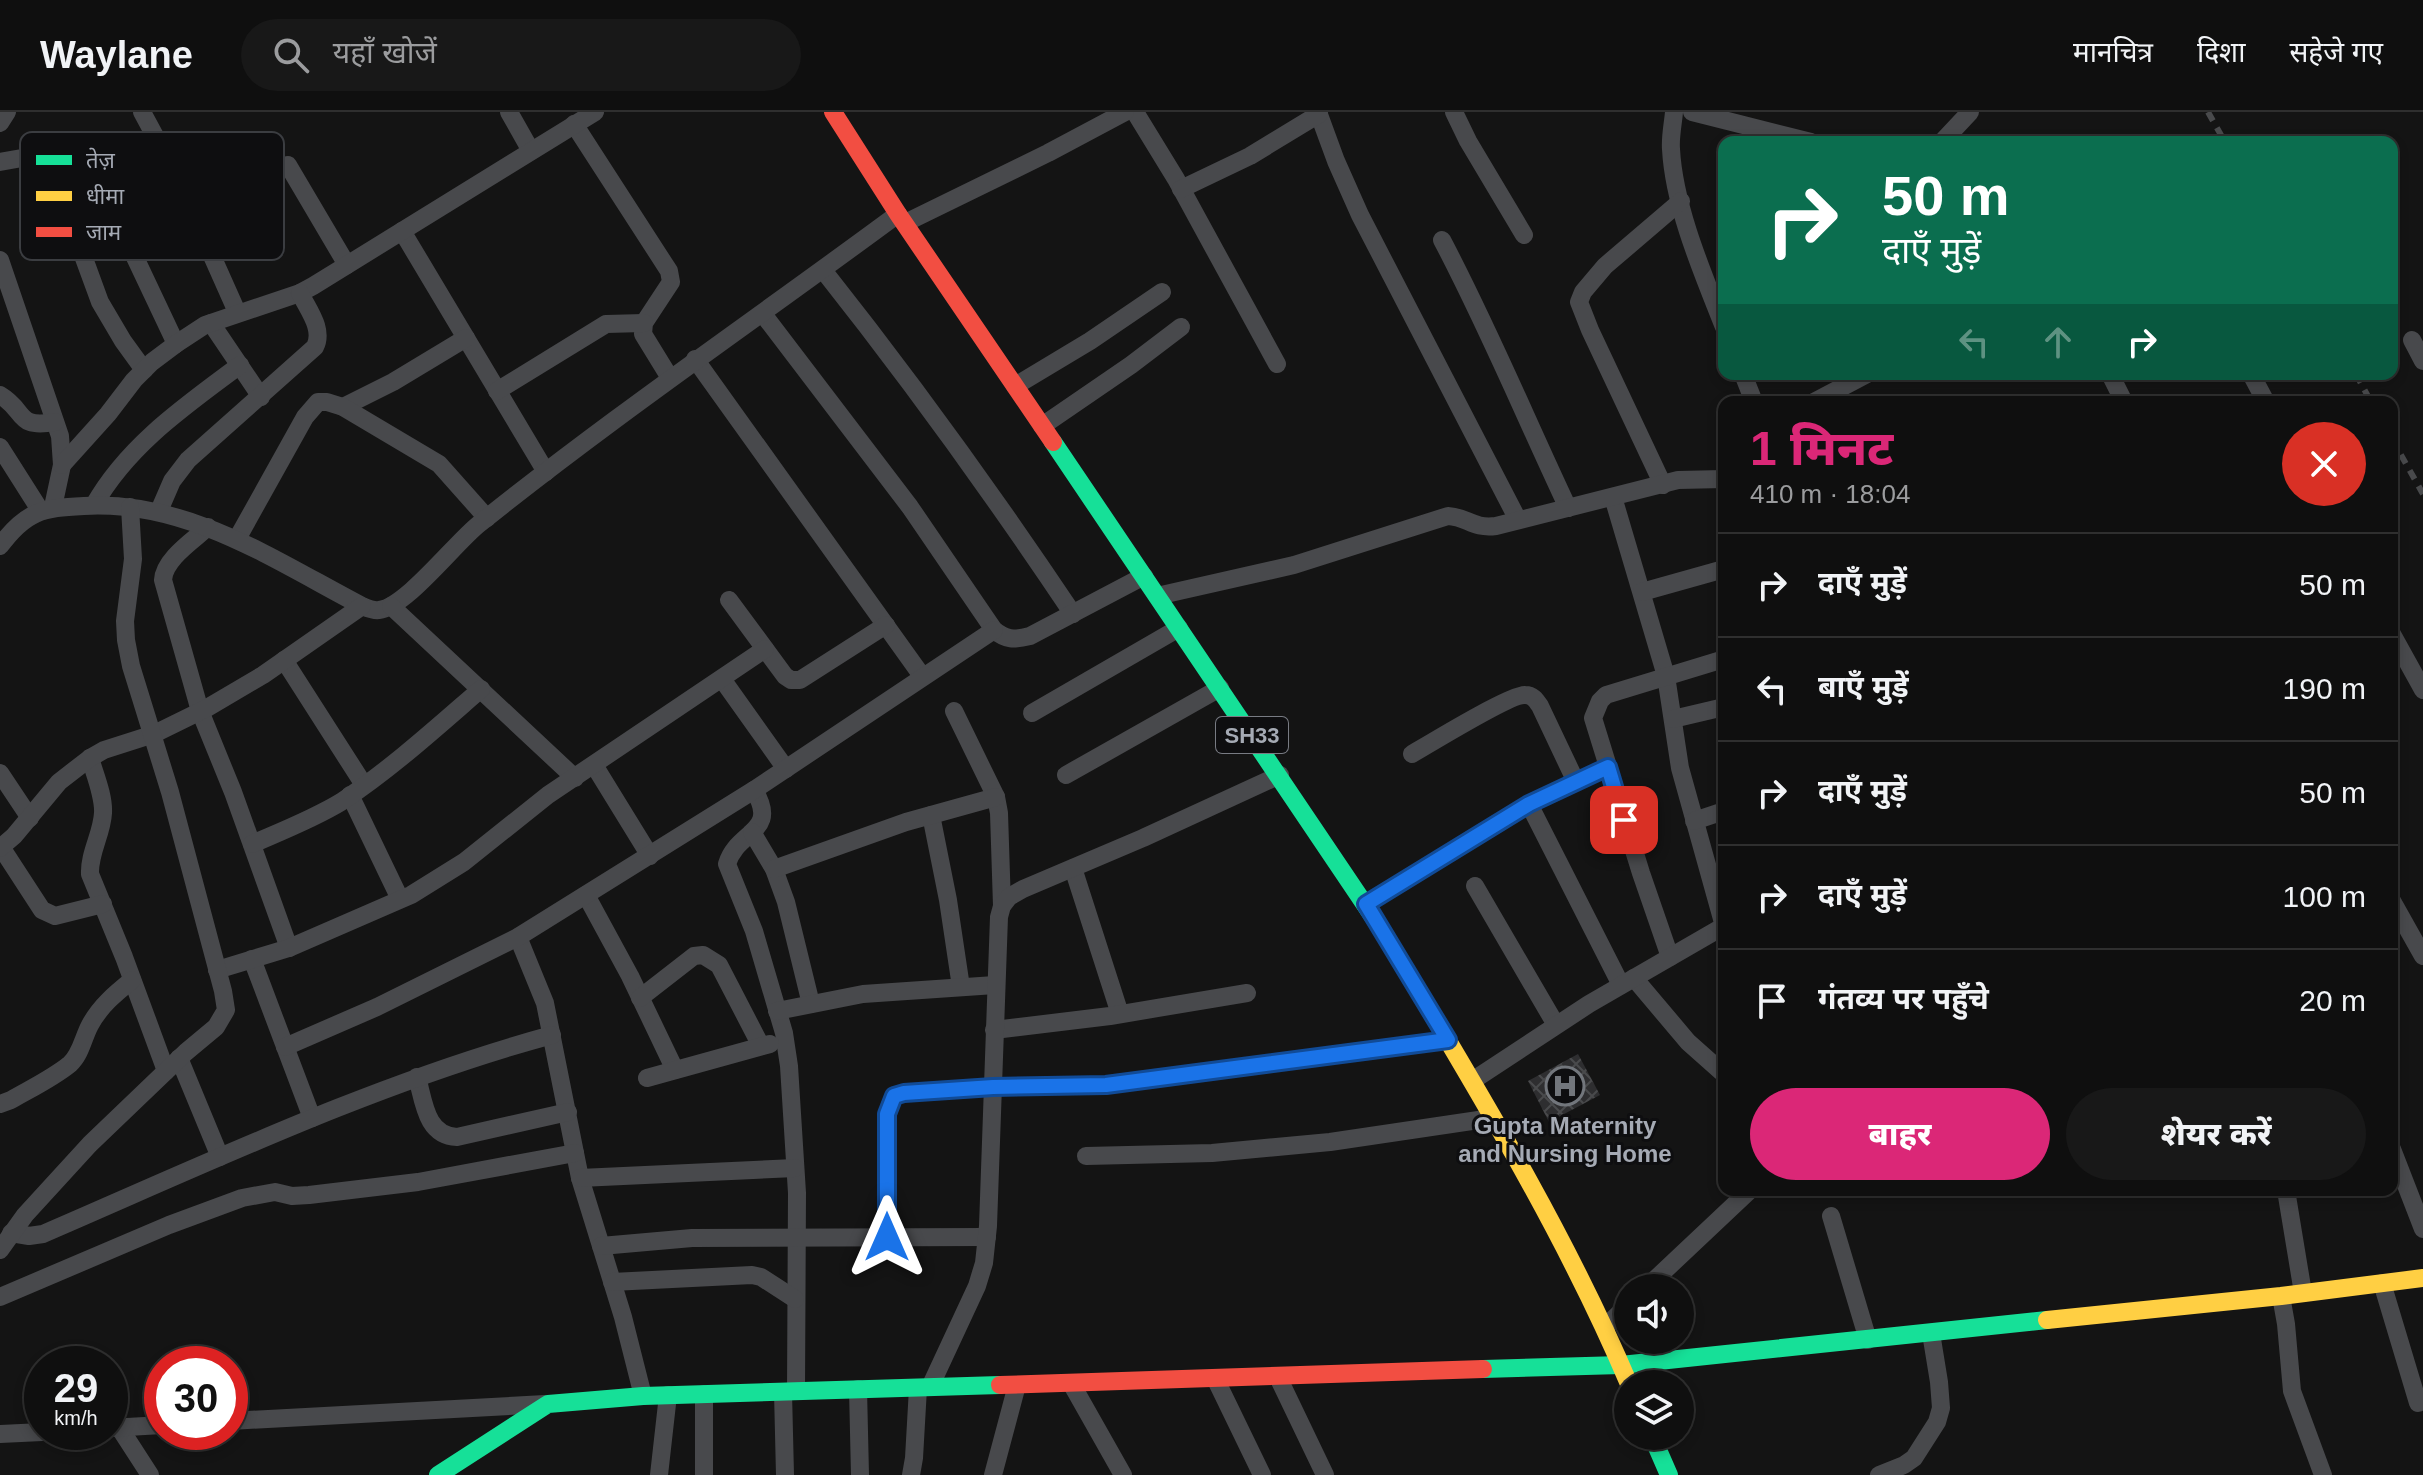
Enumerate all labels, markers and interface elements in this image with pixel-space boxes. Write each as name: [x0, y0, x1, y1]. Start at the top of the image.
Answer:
search box: [241, 19, 801, 91]
icon: search: [269, 33, 313, 77]
text: Waylane: [40, 34, 193, 76]
text: यहाँ खोजें: [333, 36, 437, 69]
text: मानचित्र: [2073, 37, 2153, 68]
text: दिशा: [2197, 37, 2245, 68]
text: सहेजे गए: [2289, 37, 2383, 68]
legend: [20, 132, 284, 260]
text: तेज़: [86, 147, 116, 173]
text: 50 m: [1882, 164, 2010, 227]
icon: right: [1750, 168, 1854, 272]
text: धीमा: [86, 184, 124, 209]
text: जाम: [86, 220, 122, 245]
text: दाएँ मुड़ें: [1882, 230, 1981, 271]
icon: left: [1952, 320, 1996, 364]
icon: ahead: [2036, 320, 2080, 364]
icon: right: [2120, 320, 2164, 364]
text: 1 मिनट: [1750, 422, 1893, 475]
button: close: [2282, 422, 2366, 506]
text: 410 m · 18:04: [1750, 479, 1910, 509]
icon: right: [1750, 563, 1794, 607]
text: दाएँ मुड़ें: [1818, 566, 1907, 599]
text: 50 m: [2299, 568, 2366, 601]
icon: left: [1750, 667, 1794, 711]
text: बाएँ मुड़ें: [1818, 670, 1909, 703]
text: 190 m: [2283, 672, 2366, 705]
road number: SH33: [1216, 717, 1288, 753]
icon: right: [1750, 771, 1794, 815]
text: दाएँ मुड़ें: [1818, 774, 1907, 807]
text: 50 m: [2299, 776, 2366, 809]
pin: [1590, 786, 1658, 854]
icon: arrive: [1602, 798, 1646, 842]
icon: right: [1750, 875, 1794, 919]
text: दाएँ मुड़ें: [1818, 878, 1907, 911]
text: 100 m: [2283, 880, 2366, 913]
icon: arrive: [1750, 979, 1794, 1023]
text: गंतव्य पर पहुँचे: [1818, 982, 1989, 1015]
text: 20 m: [2299, 984, 2366, 1017]
hospital icon: Gupta Maternity and Nursing Home: [1544, 1065, 1586, 1107]
button: बाहर: [1750, 1088, 2050, 1180]
button: शेयर करें: [2066, 1088, 2366, 1180]
place label: Gupta Maternity and Nursing Home: [1458, 1112, 1672, 1167]
position arrow: [845, 1195, 929, 1279]
map controls: [1614, 1274, 1694, 1450]
button: sound: [1614, 1274, 1694, 1354]
speed limit sign: 30: [144, 1346, 248, 1450]
text: 29: [54, 1366, 98, 1410]
button: layers: [1614, 1370, 1694, 1450]
text: km/h: [54, 1407, 98, 1429]

